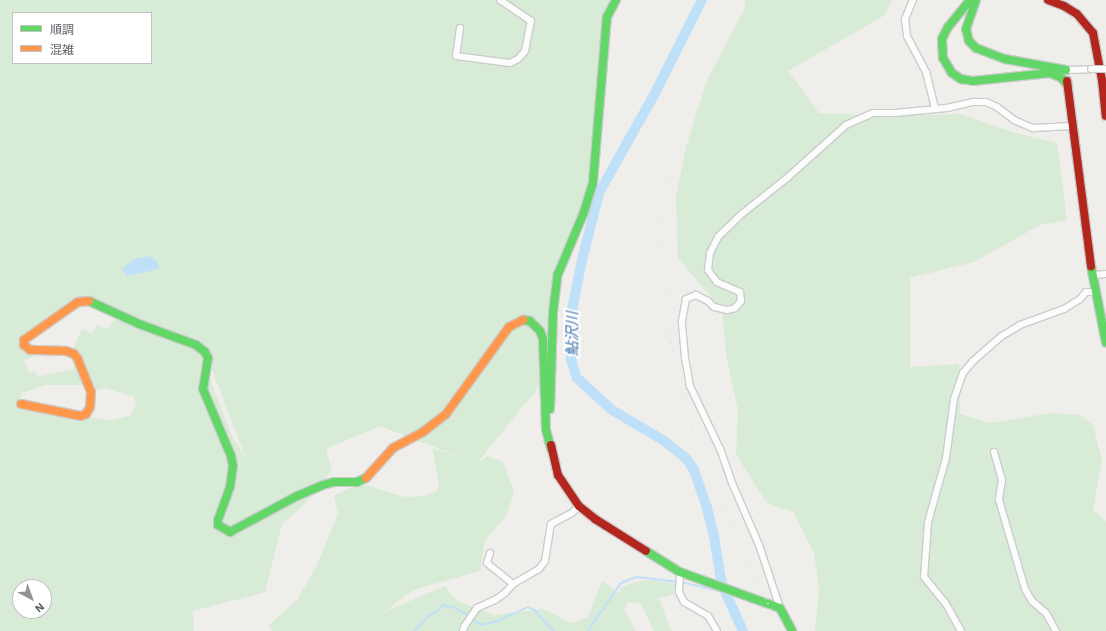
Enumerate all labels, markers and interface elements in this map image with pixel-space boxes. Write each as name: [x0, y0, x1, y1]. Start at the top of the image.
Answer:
legend: [12, 12, 152, 64]
text: 順調: [50, 23, 74, 37]
text: 混雑: [50, 43, 74, 57]
water label: 鮎沢川: [564, 312, 582, 356]
north arrow: [12, 579, 52, 619]
text: N: [32, 600, 47, 615]

